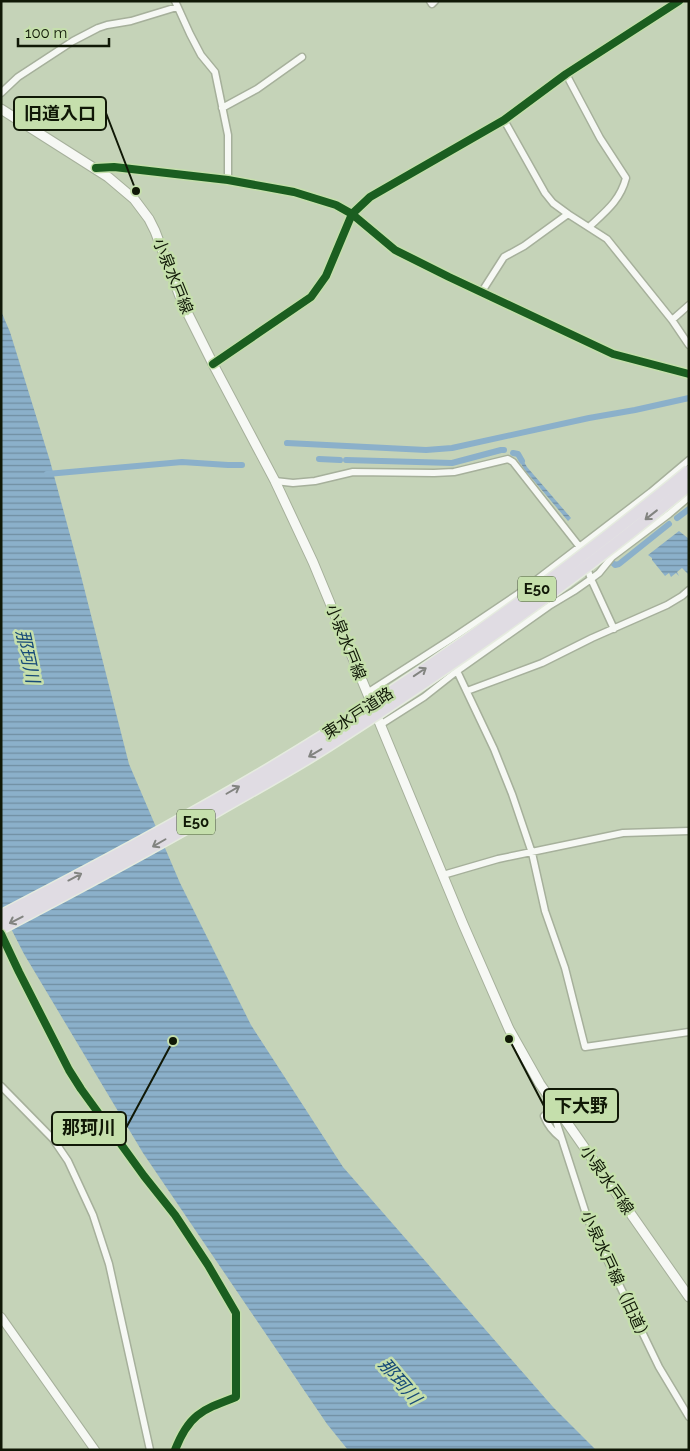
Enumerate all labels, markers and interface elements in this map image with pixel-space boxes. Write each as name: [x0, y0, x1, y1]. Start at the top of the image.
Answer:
scale bar: [18, 15, 109, 47]
text: 100 m: [25, 24, 67, 42]
callout: 旧道入口: [14, 97, 106, 130]
text: 旧道入口: [24, 103, 96, 124]
street label: 小泉水戸線: [149, 235, 197, 317]
one-way arrow: [644, 510, 657, 521]
road number: E50: [518, 576, 556, 602]
street label: 小泉水戸線: [322, 601, 370, 683]
water label: 那珂川: [12, 627, 44, 687]
one-way arrow: [412, 667, 426, 677]
street label: 東水戸道路: [319, 683, 397, 743]
one-way arrow: [309, 749, 323, 759]
one-way arrow: [225, 784, 239, 794]
road number: E50: [177, 810, 215, 834]
one-way arrow: [153, 839, 167, 849]
one-way arrow: [68, 872, 83, 882]
one-way arrow: [9, 916, 24, 925]
callout: 下大野: [544, 1089, 618, 1122]
text: 下大野: [554, 1095, 608, 1116]
callout: 那珂川: [52, 1112, 126, 1145]
text: 那珂川: [62, 1117, 116, 1138]
street label: 小泉水戸線: [576, 1142, 638, 1218]
street label: 小泉水戸線（旧道）: [577, 1208, 655, 1346]
water label: 那珂川: [374, 1354, 427, 1410]

